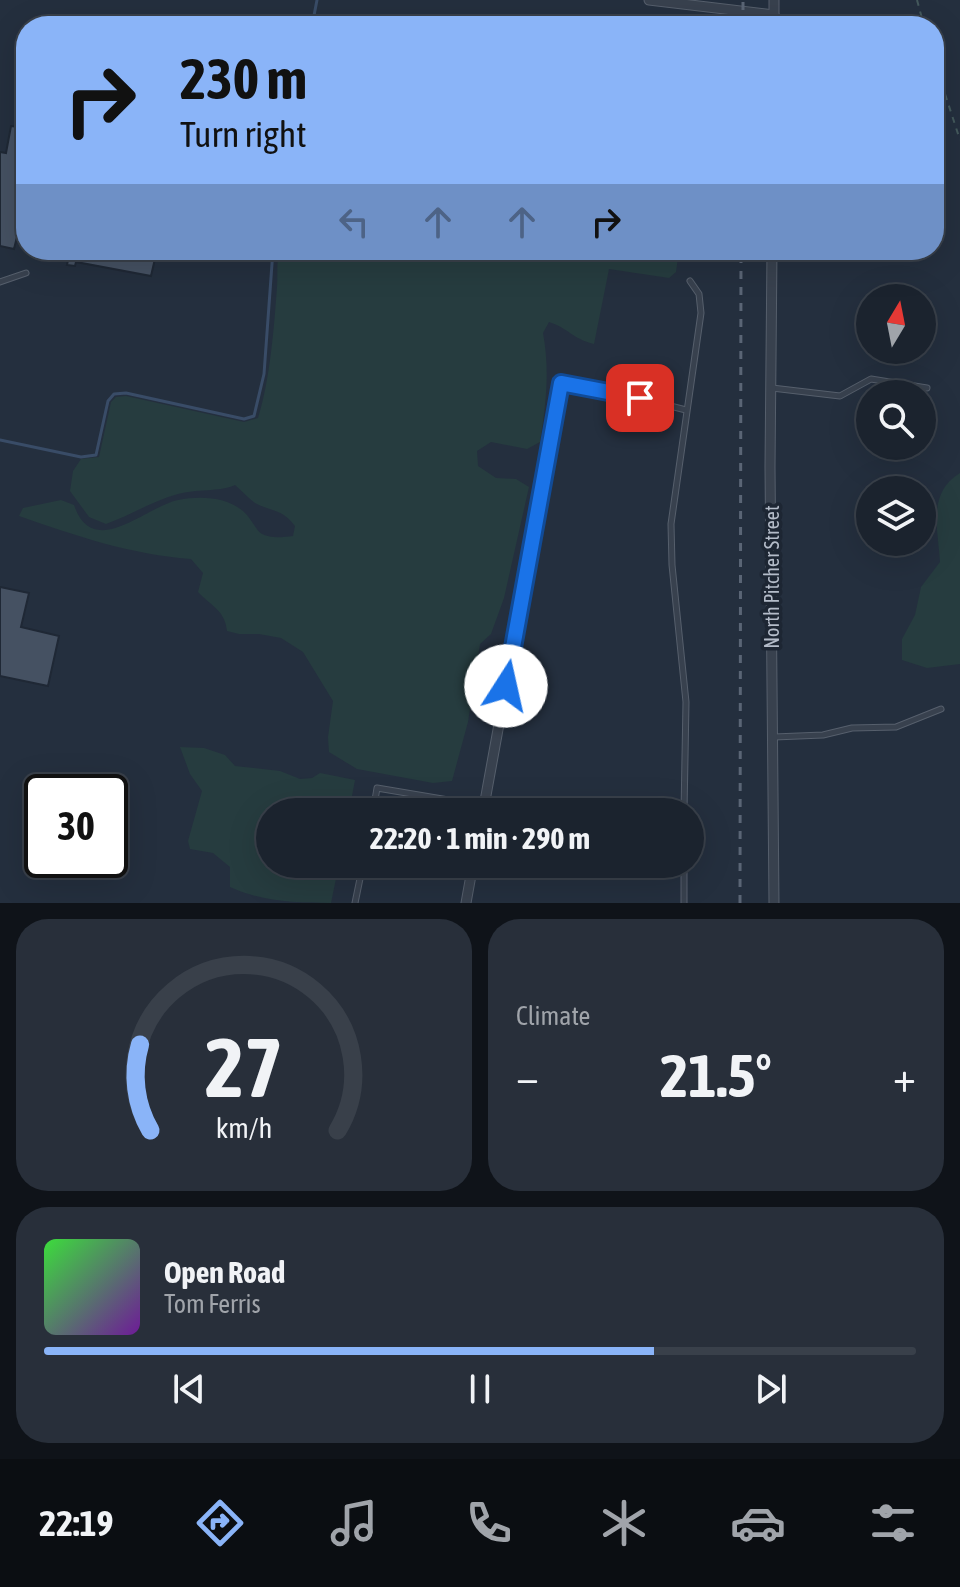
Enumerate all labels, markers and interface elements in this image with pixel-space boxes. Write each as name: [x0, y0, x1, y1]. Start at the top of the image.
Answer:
text: 230 m: [180, 47, 307, 111]
icon: right: [48, 48, 152, 152]
text: Turn right: [180, 113, 307, 155]
icon: left: [332, 200, 376, 244]
icon: ahead: [416, 200, 460, 244]
icon: ahead: [500, 200, 544, 244]
icon: right: [584, 200, 628, 244]
north arrow: [856, 284, 936, 364]
map controls: [856, 284, 936, 556]
pin: [606, 364, 674, 432]
icon: arrive: [618, 376, 662, 420]
button: search: [856, 380, 936, 460]
button: layers: [856, 476, 936, 556]
street label: North Pitcher Street: [760, 505, 783, 649]
position arrow: [464, 644, 548, 728]
speed limit sign: 30: [24, 774, 128, 878]
text: 22:20 · 1 min · 290 m: [370, 821, 590, 855]
text: Climate: [516, 1001, 590, 1031]
text: 27: [205, 1019, 283, 1115]
text: 21.5°: [660, 1041, 772, 1110]
text: −: [516, 1051, 539, 1101]
text: +: [893, 1051, 916, 1101]
text: km/h: [216, 1111, 272, 1144]
text: Open Road: [164, 1255, 285, 1289]
text: Tom Ferris: [164, 1289, 261, 1319]
icon: previous: [167, 1367, 211, 1411]
icon: pause: [458, 1367, 502, 1411]
icon: next: [749, 1367, 793, 1411]
icon: directions: [192, 1495, 248, 1551]
icon: music: [326, 1495, 382, 1551]
icon: phone: [461, 1495, 517, 1551]
icon: climate: [596, 1495, 652, 1551]
icon: car: [730, 1495, 786, 1551]
icon: filters: [865, 1495, 921, 1551]
text: 22:19: [39, 1502, 113, 1544]

